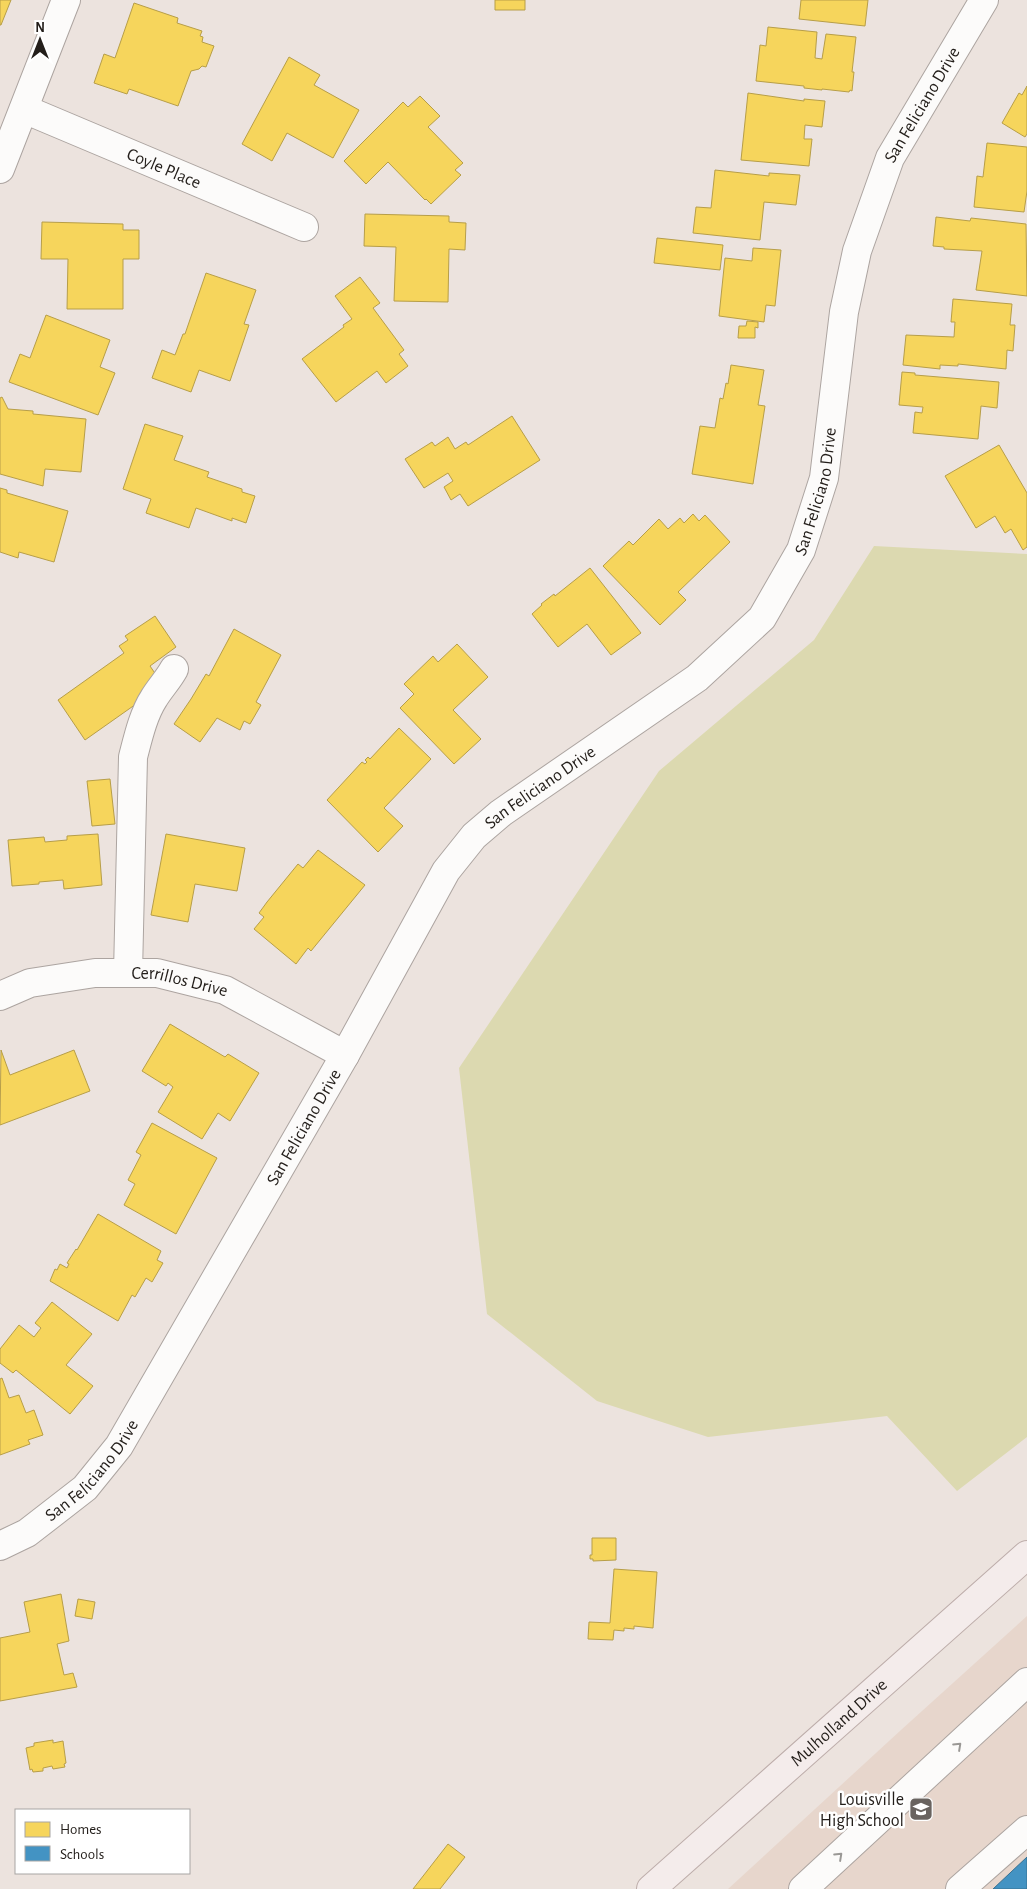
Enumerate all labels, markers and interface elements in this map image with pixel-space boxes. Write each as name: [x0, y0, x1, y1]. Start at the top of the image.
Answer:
north arrow: [15, 15, 65, 65]
text: N: [35, 21, 45, 35]
street label: San Feliciano Drive: [881, 44, 964, 166]
street label: Coyle Place: [124, 145, 203, 192]
street label: San Feliciano Drive: [792, 427, 840, 559]
street label: San Feliciano Drive: [482, 743, 599, 833]
street label: Cerrillos Drive: [131, 965, 229, 1000]
street label: San Feliciano Drive: [264, 1066, 345, 1189]
street label: San Feliciano Drive: [42, 1417, 142, 1525]
street label: Mulholland Drive: [788, 1676, 891, 1770]
one-way arrow: [953, 1743, 962, 1752]
place label: Louisville High School: [820, 1791, 904, 1830]
school or university icon: Louisville High School: [908, 1796, 934, 1822]
legend: [15, 1809, 190, 1874]
text: Homes: [60, 1822, 102, 1837]
text: Schools: [60, 1847, 104, 1862]
one-way arrow: [833, 1853, 842, 1862]

